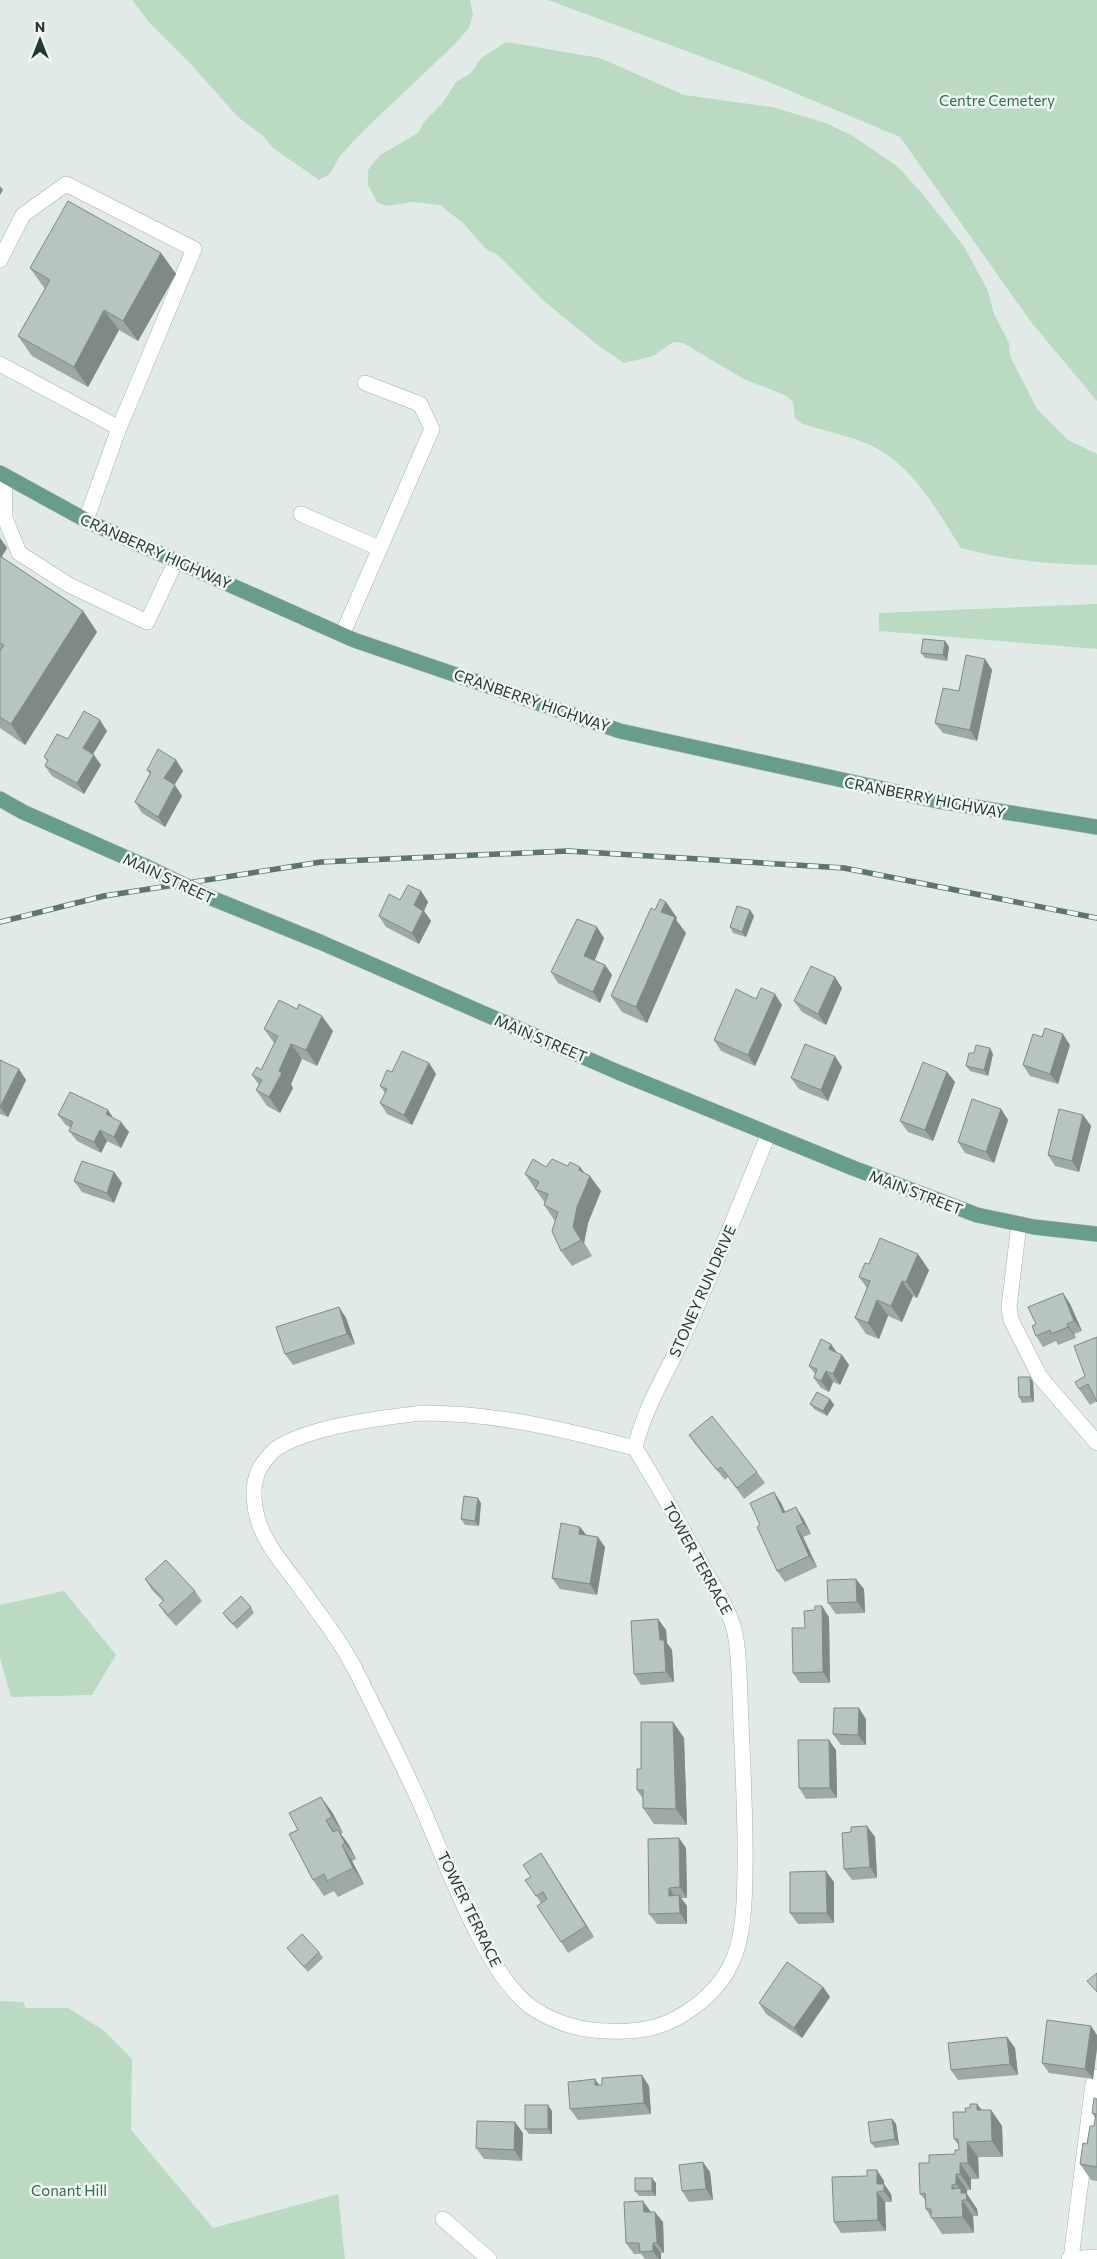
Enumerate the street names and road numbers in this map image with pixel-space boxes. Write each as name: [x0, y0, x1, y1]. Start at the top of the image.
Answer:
street label: CRANBERRY HIGHWAY: [78, 510, 235, 593]
street label: CRANBERRY HIGHWAY: [452, 665, 612, 735]
street label: CRANBERRY HIGHWAY: [843, 773, 1007, 821]
street label: MAIN STREET: [120, 849, 218, 907]
street label: MAIN STREET: [492, 1010, 590, 1066]
street label: MAIN STREET: [867, 1166, 966, 1218]
street label: STONEY RUN DRIVE: [665, 1222, 739, 1360]
street label: TOWER TERRACE: [660, 1499, 736, 1617]
street label: TOWER TERRACE: [434, 1848, 506, 1970]

